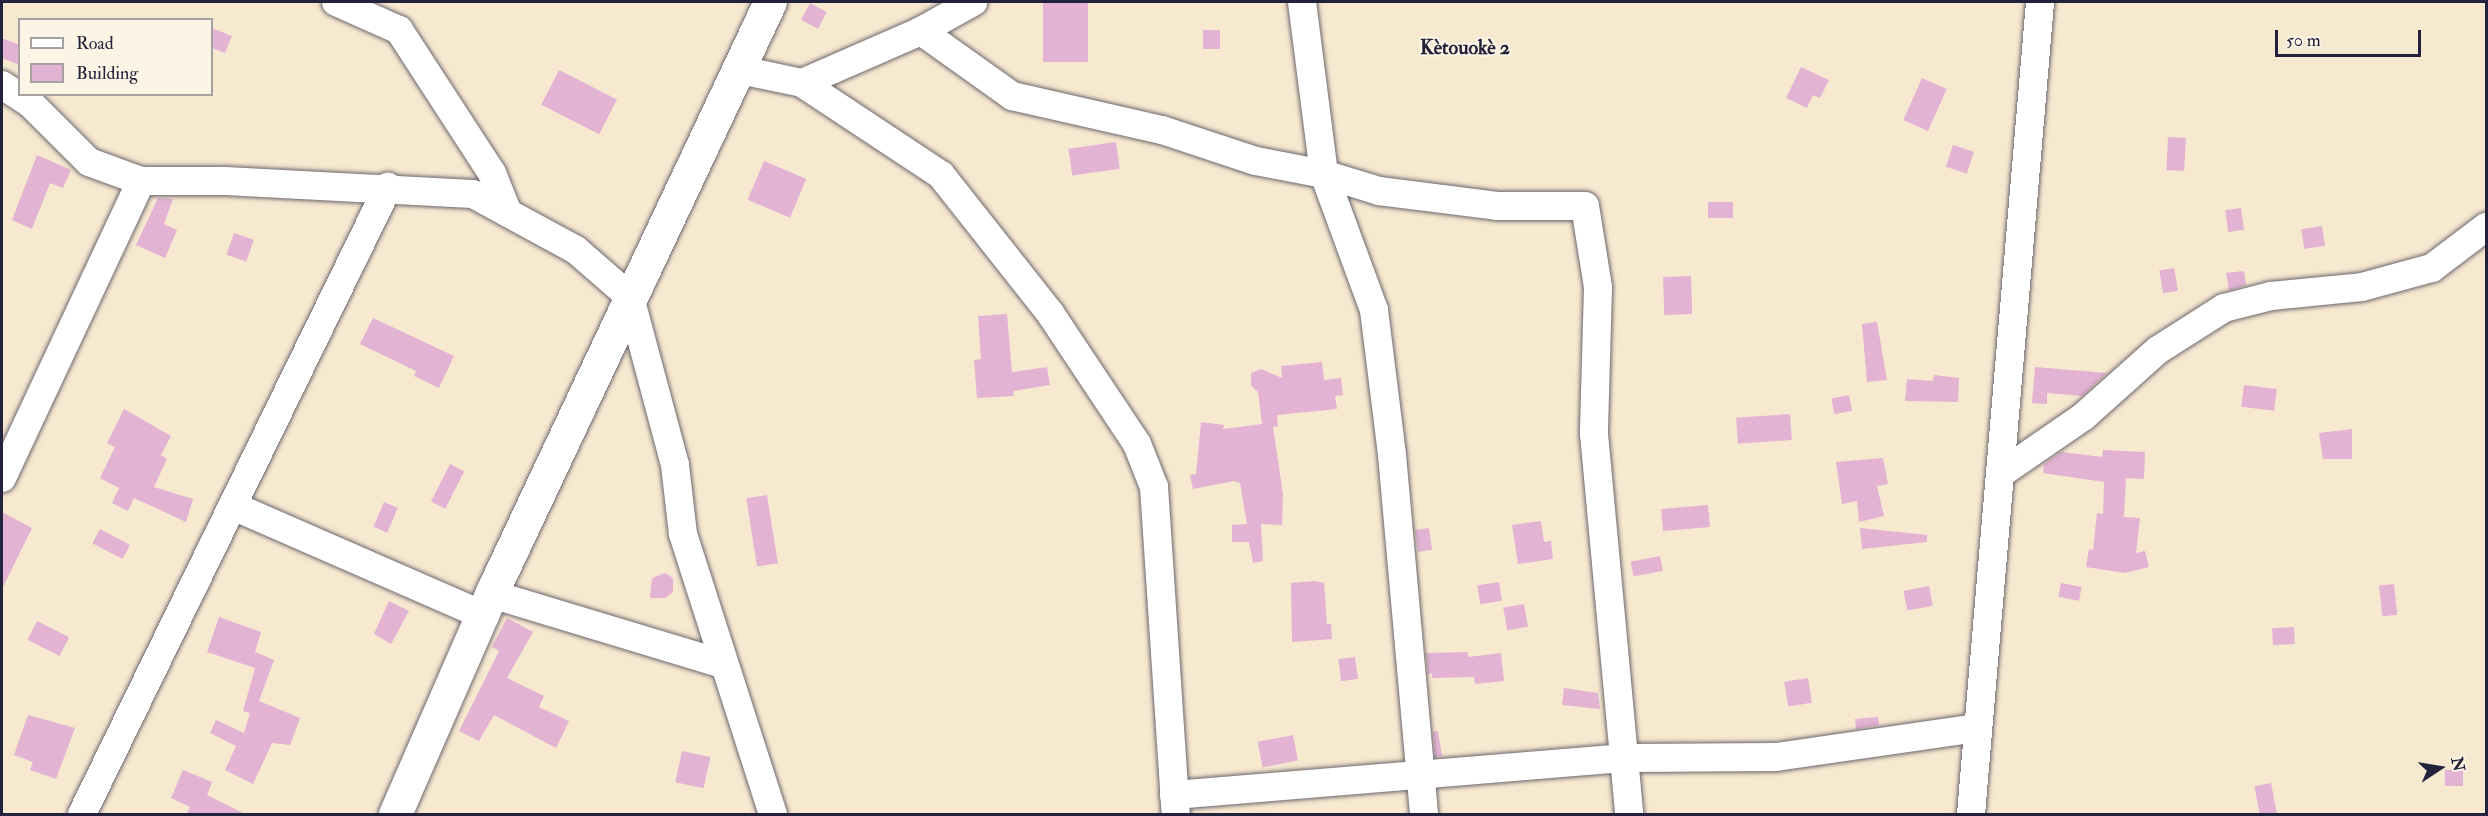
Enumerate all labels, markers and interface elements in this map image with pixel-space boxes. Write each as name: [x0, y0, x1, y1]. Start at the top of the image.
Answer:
legend: [18, 18, 213, 96]
scale bar: [2278, 18, 2424, 56]
text: 50 m: [2286, 29, 2321, 52]
text: Road: [76, 32, 114, 55]
district label: Kètouokè 2: [1420, 35, 1510, 59]
text: Building: [76, 62, 138, 85]
north arrow: [2410, 738, 2470, 798]
text: N: [2446, 755, 2469, 773]

